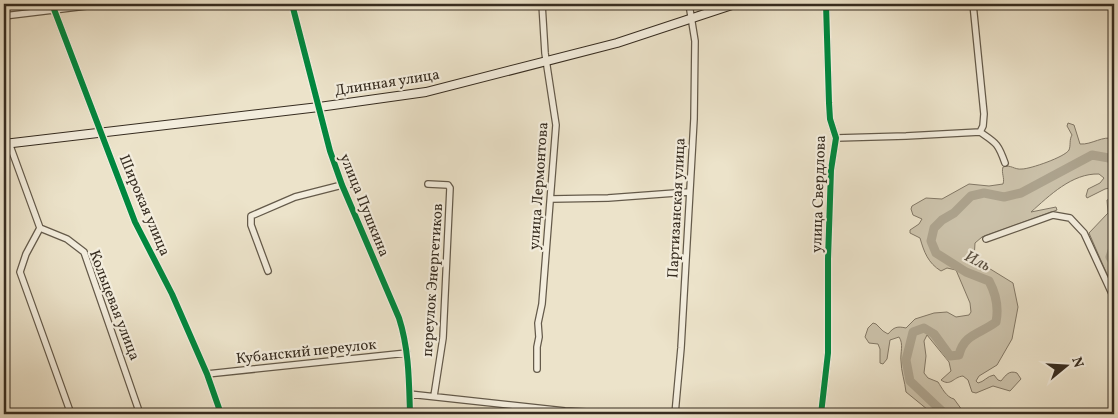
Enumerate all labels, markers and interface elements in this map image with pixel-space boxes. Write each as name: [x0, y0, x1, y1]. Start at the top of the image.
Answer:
street label: Длинная улица: [333, 65, 441, 102]
street label: улица Лермонтова: [525, 121, 554, 251]
street label: улица Свердлова: [807, 135, 832, 253]
street label: Партизанская улица: [663, 137, 692, 279]
street label: улица Пушкина: [333, 151, 394, 260]
street label: Широкая улица: [113, 152, 174, 260]
street label: переулок Энергетиков: [418, 203, 449, 358]
water label: Иль: [960, 246, 994, 278]
street label: Кольцевая улица: [83, 247, 144, 364]
street label: Кубанский переулок: [235, 335, 377, 370]
north arrow: [1040, 340, 1090, 390]
text: N: [1066, 355, 1088, 370]

